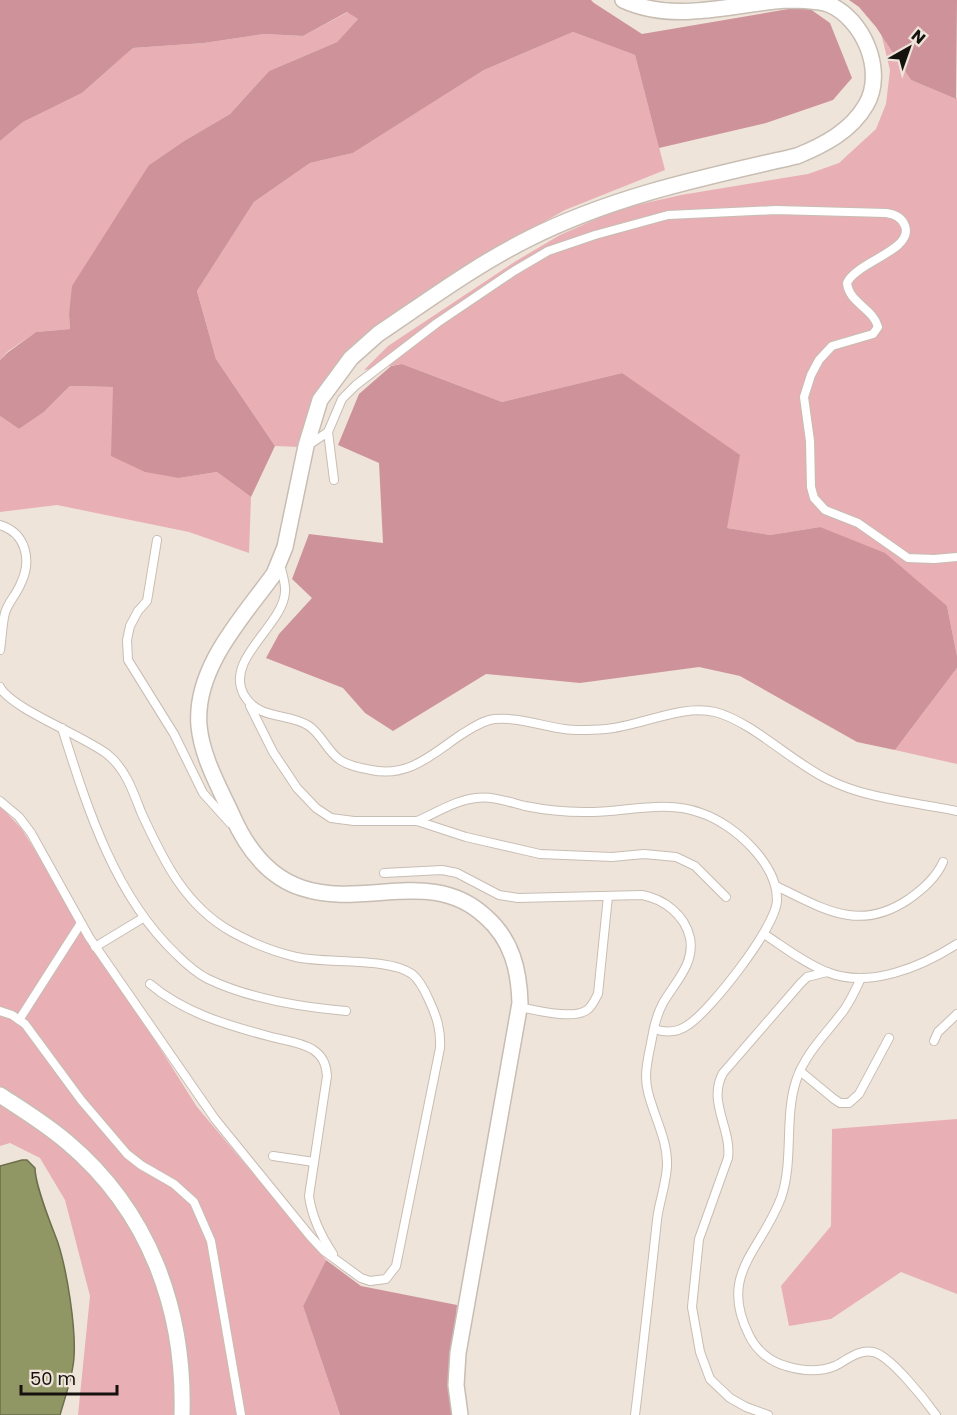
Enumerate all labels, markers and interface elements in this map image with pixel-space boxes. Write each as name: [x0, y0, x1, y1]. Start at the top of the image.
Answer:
north arrow: [879, 18, 939, 78]
text: N: [906, 24, 930, 50]
scale bar: [21, 1358, 117, 1396]
text: 50 m: [30, 1366, 76, 1391]

